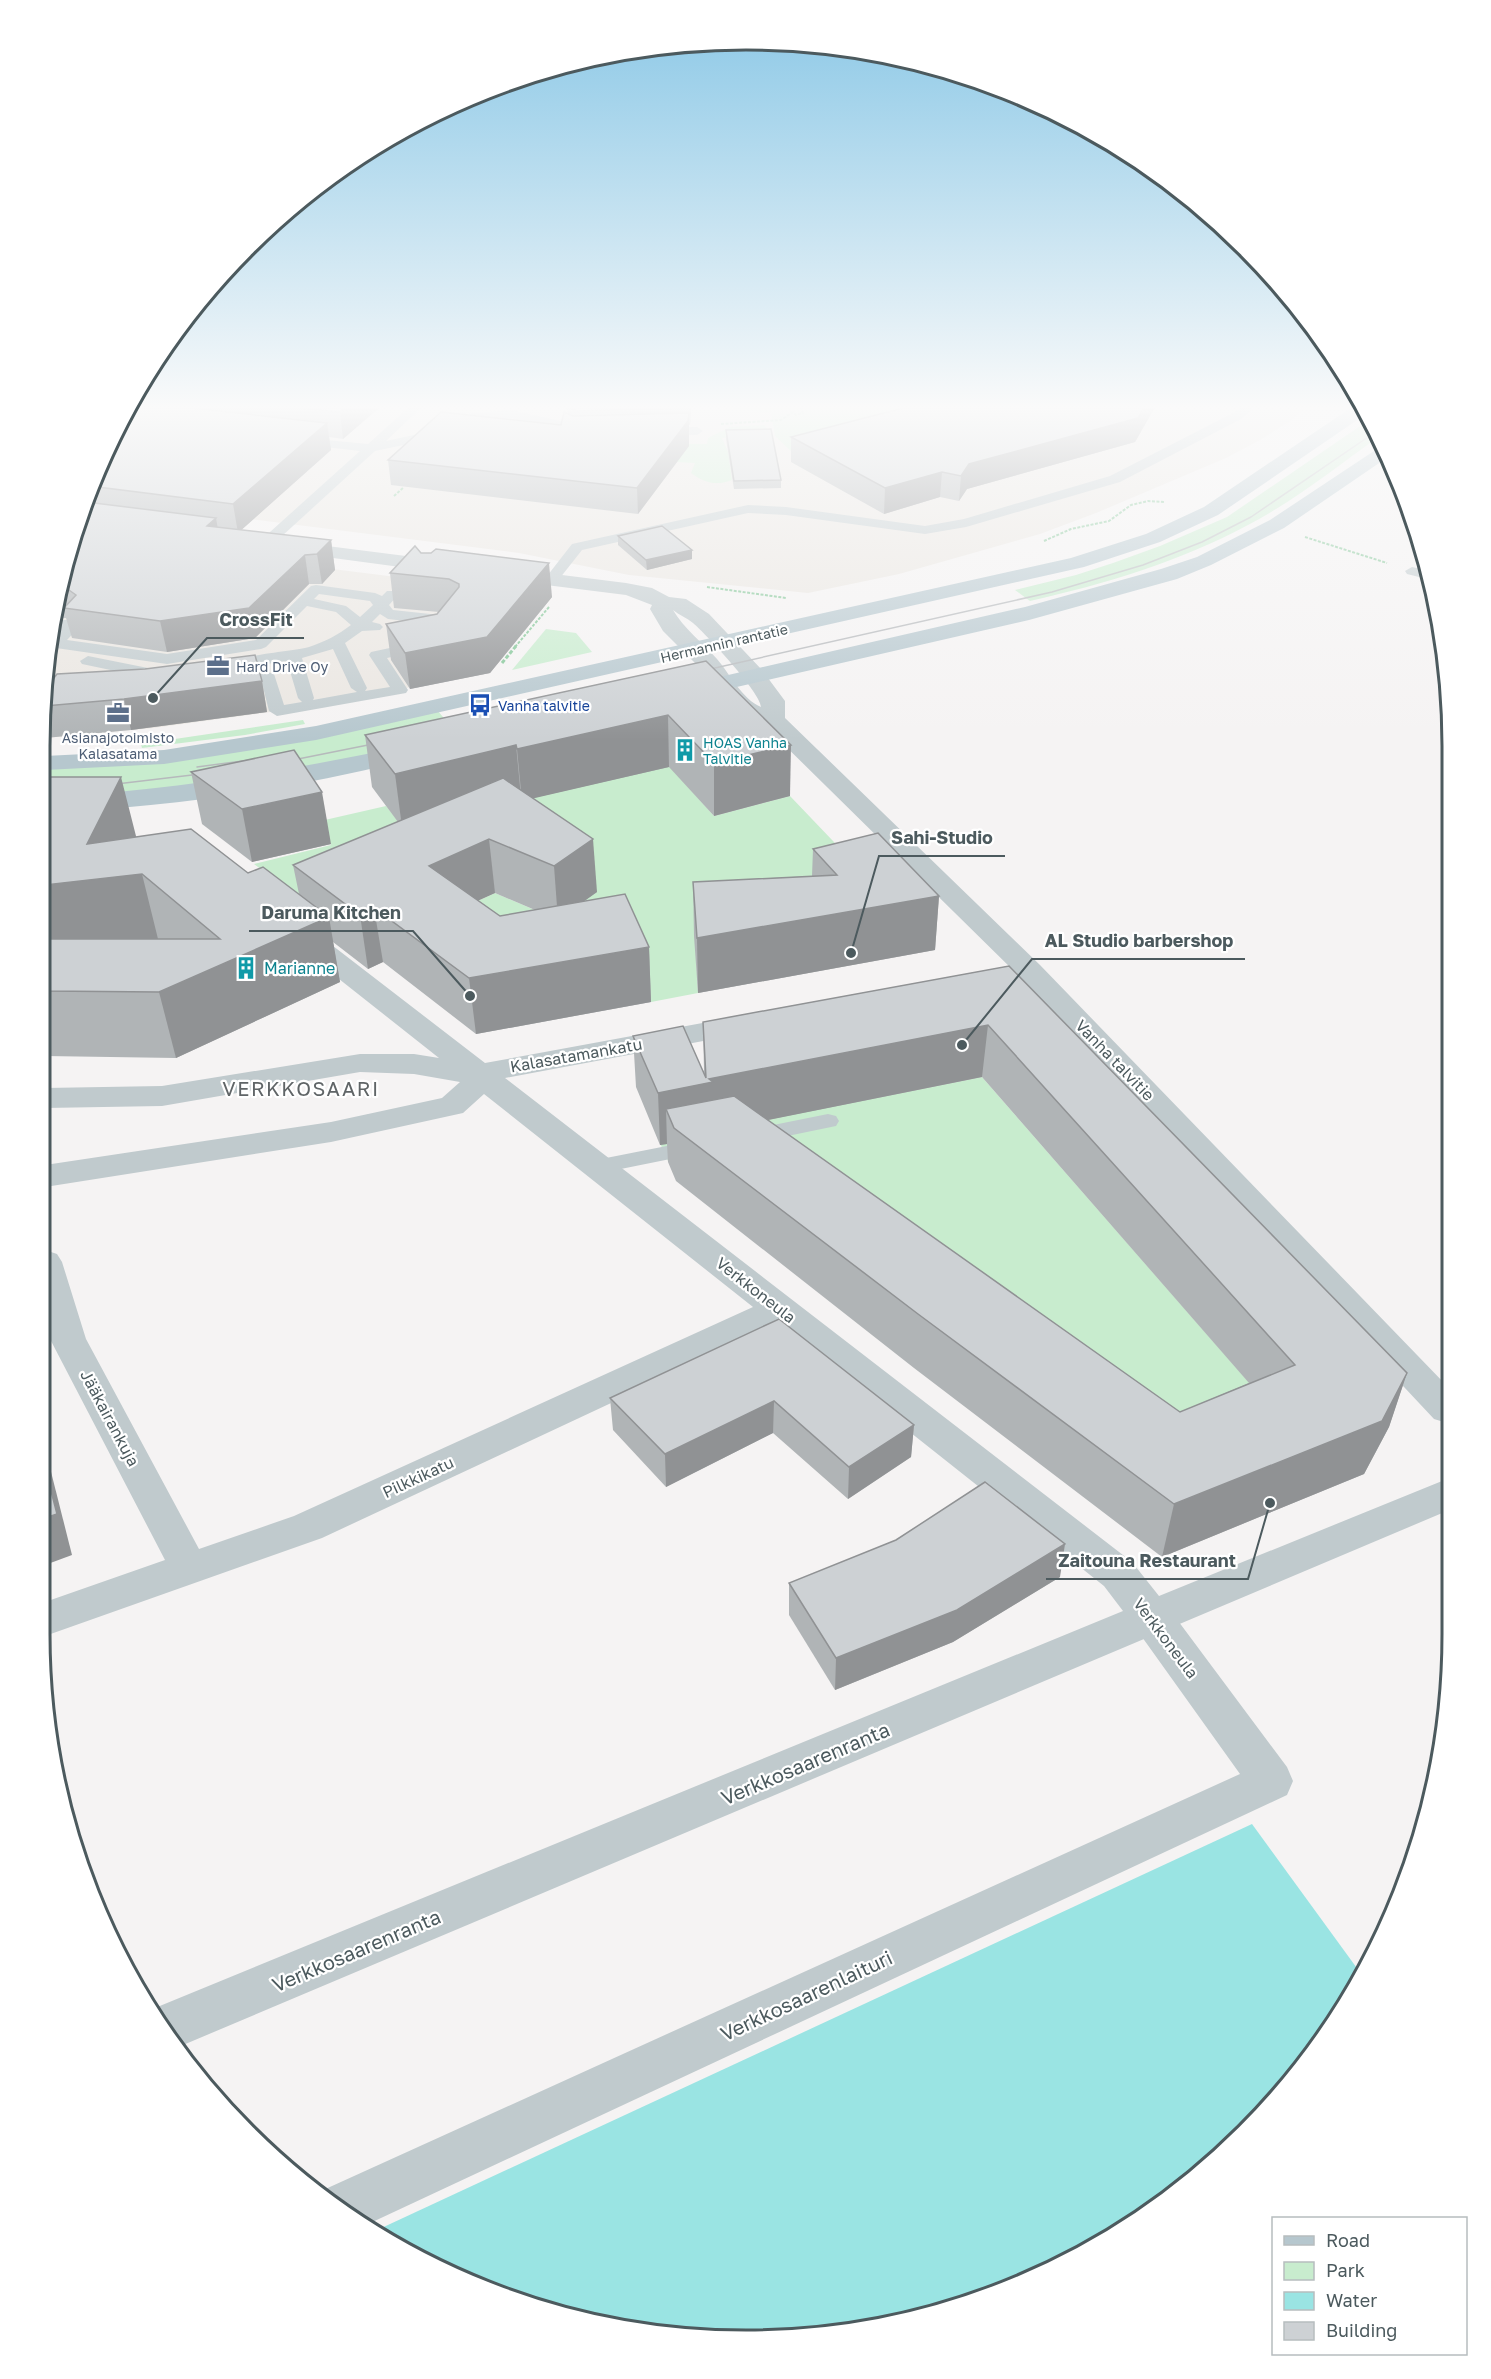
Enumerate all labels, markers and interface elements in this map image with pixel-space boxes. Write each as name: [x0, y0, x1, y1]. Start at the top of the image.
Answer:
callout: CrossFit: [207, 602, 304, 638]
text: CrossFit: [219, 608, 293, 630]
street label: Hermannin rantatie: [659, 620, 789, 666]
office icon: Hard Drive Oy: [205, 653, 231, 679]
place label: Hard Drive Oy: [236, 658, 329, 675]
bus stop icon: Vanha talvitie: [467, 692, 493, 718]
place label: Vanha talvitie: [498, 697, 590, 714]
office icon: Asianajotoimisto Kalasatama: [105, 700, 131, 726]
place label: Asianajotoimisto Kalasatama: [62, 729, 174, 762]
place label: HOAS Vanha Talvitie: [703, 734, 787, 767]
building icon: HOAS Vanha Talvitie: [672, 737, 698, 763]
callout: Sahi-Studio: [879, 820, 1005, 856]
text: Sahi-Studio: [891, 826, 993, 848]
callout: Daruma Kitchen: [249, 895, 413, 931]
text: Daruma Kitchen: [261, 901, 401, 923]
callout: AL Studio barbershop: [1032, 923, 1245, 959]
text: AL Studio barbershop: [1045, 929, 1233, 951]
building icon: Marianne: [233, 955, 259, 981]
place label: Marianne: [264, 958, 335, 978]
street label: Vanha talvitie: [1071, 1015, 1159, 1105]
street label: Kalasatamankatu: [508, 1034, 644, 1076]
district label: VERKKOSAARI: [222, 1076, 380, 1100]
street label: Verkkoneula: [712, 1253, 800, 1327]
street label: Jääkairankuja: [76, 1366, 144, 1470]
street label: Pilkkikatu: [379, 1452, 457, 1502]
callout: Zaitouna Restaurant: [1046, 1543, 1248, 1579]
text: Zaitouna Restaurant: [1058, 1549, 1236, 1571]
street label: Verkkoneula: [1129, 1594, 1203, 1682]
street label: Verkkosaarenranta: [717, 1717, 893, 1809]
street label: Verkkosaarenranta: [268, 1904, 444, 1996]
street label: Verkkosaarenlaituri: [716, 1945, 896, 2045]
legend: [1272, 2217, 1467, 2355]
text: Road: [1326, 2229, 1370, 2251]
text: Park: [1326, 2259, 1365, 2281]
text: Water: [1326, 2289, 1377, 2311]
text: Building: [1326, 2319, 1397, 2341]

